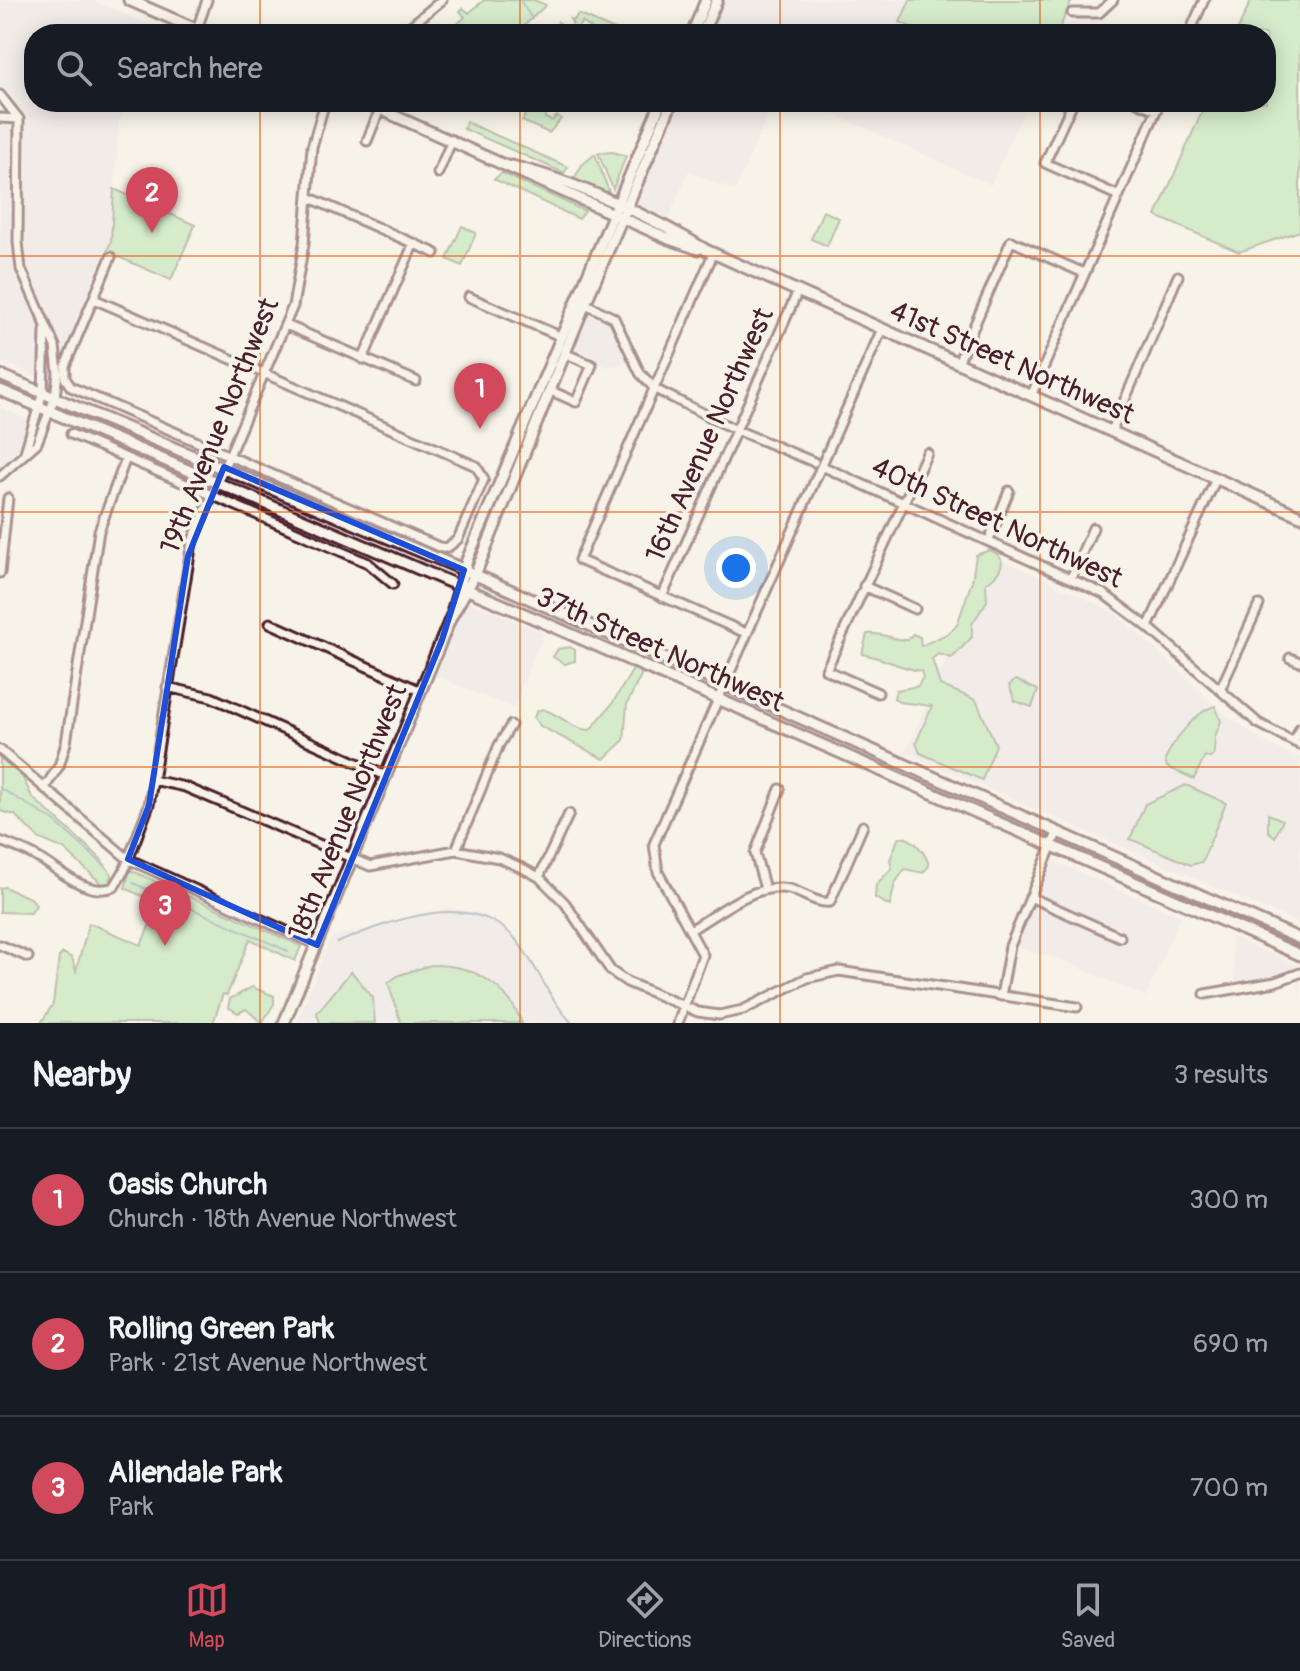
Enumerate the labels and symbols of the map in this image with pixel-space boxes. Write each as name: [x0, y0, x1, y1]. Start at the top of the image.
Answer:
pin: 2: [126, 167, 178, 233]
street label: 19th Avenue Northwest: [153, 292, 288, 559]
street label: 41st Street Northwest: [884, 293, 1140, 433]
street label: 16th Avenue Northwest: [638, 302, 782, 568]
pin: 1: [454, 363, 506, 429]
street label: 40th Street Northwest: [866, 450, 1129, 597]
your location: [716, 548, 756, 588]
street label: 37th Street Northwest: [531, 580, 790, 721]
street label: 18th Avenue Northwest: [281, 678, 416, 945]
pin: 3: [139, 880, 191, 946]

